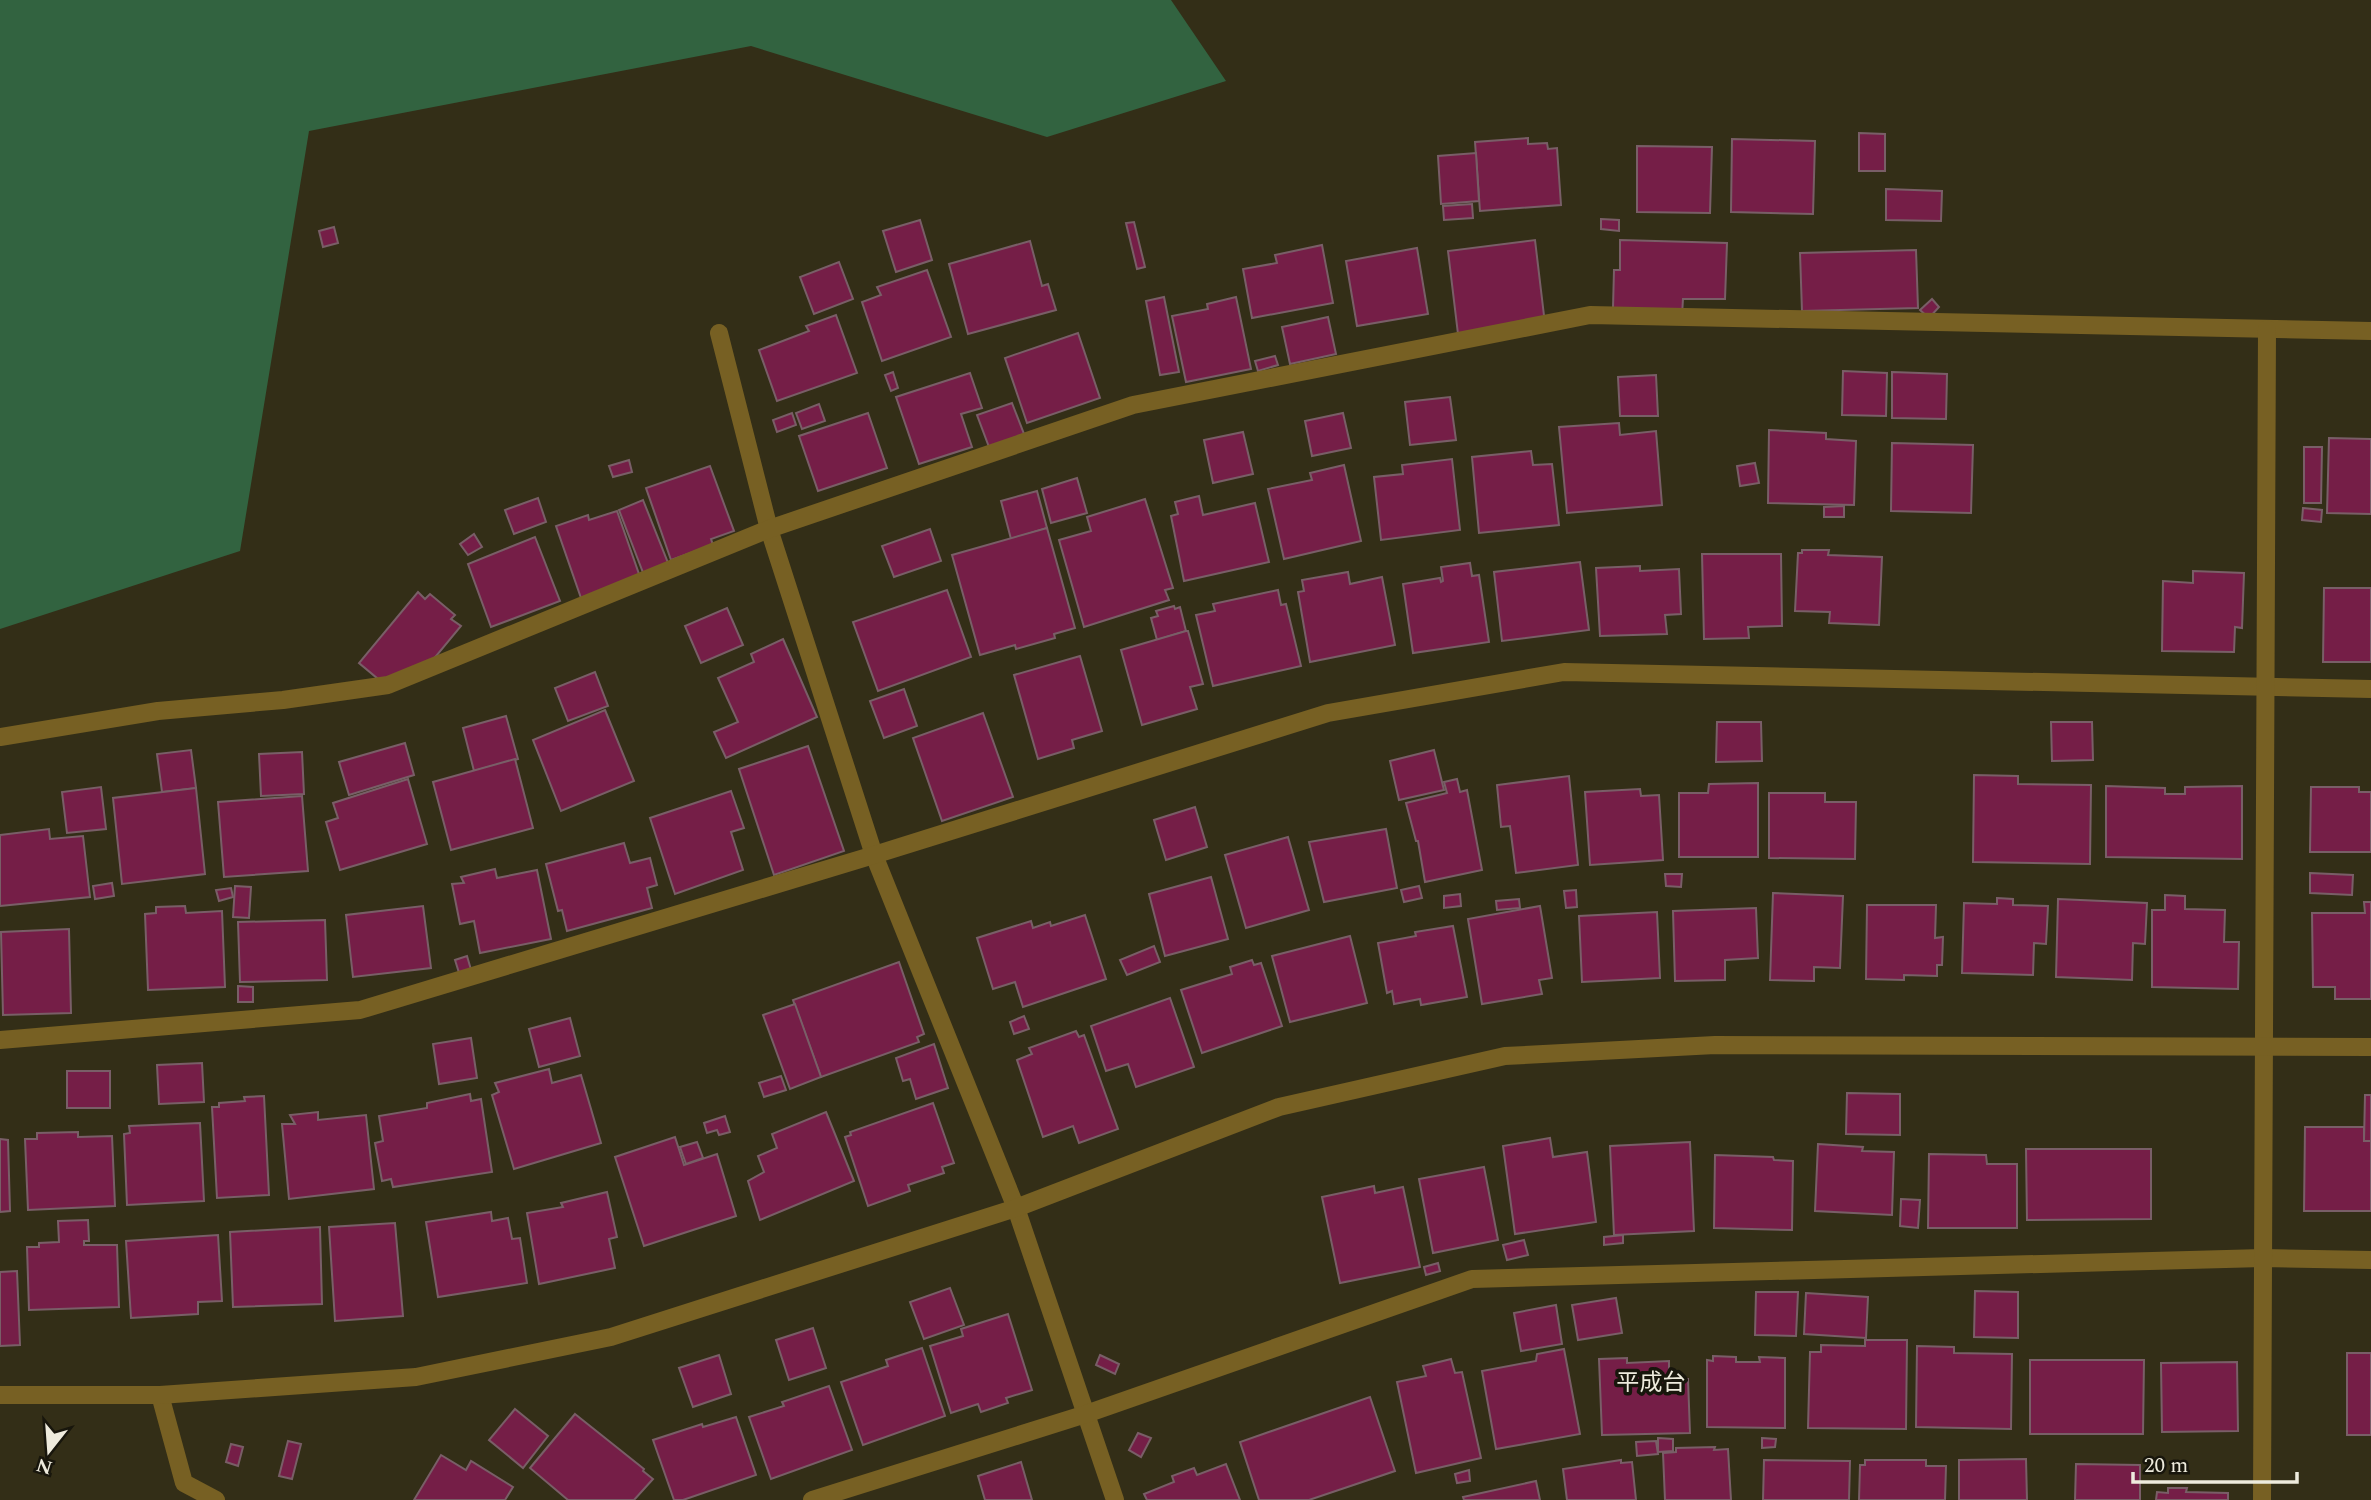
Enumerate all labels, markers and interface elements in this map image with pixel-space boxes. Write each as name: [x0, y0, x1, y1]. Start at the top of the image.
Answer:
district label: 平成台: [1617, 1366, 1686, 1401]
north arrow: [14, 1416, 84, 1486]
scale bar: [2133, 1440, 2298, 1484]
text: N: [33, 1450, 56, 1482]
text: 20 m: [2144, 1450, 2188, 1482]

